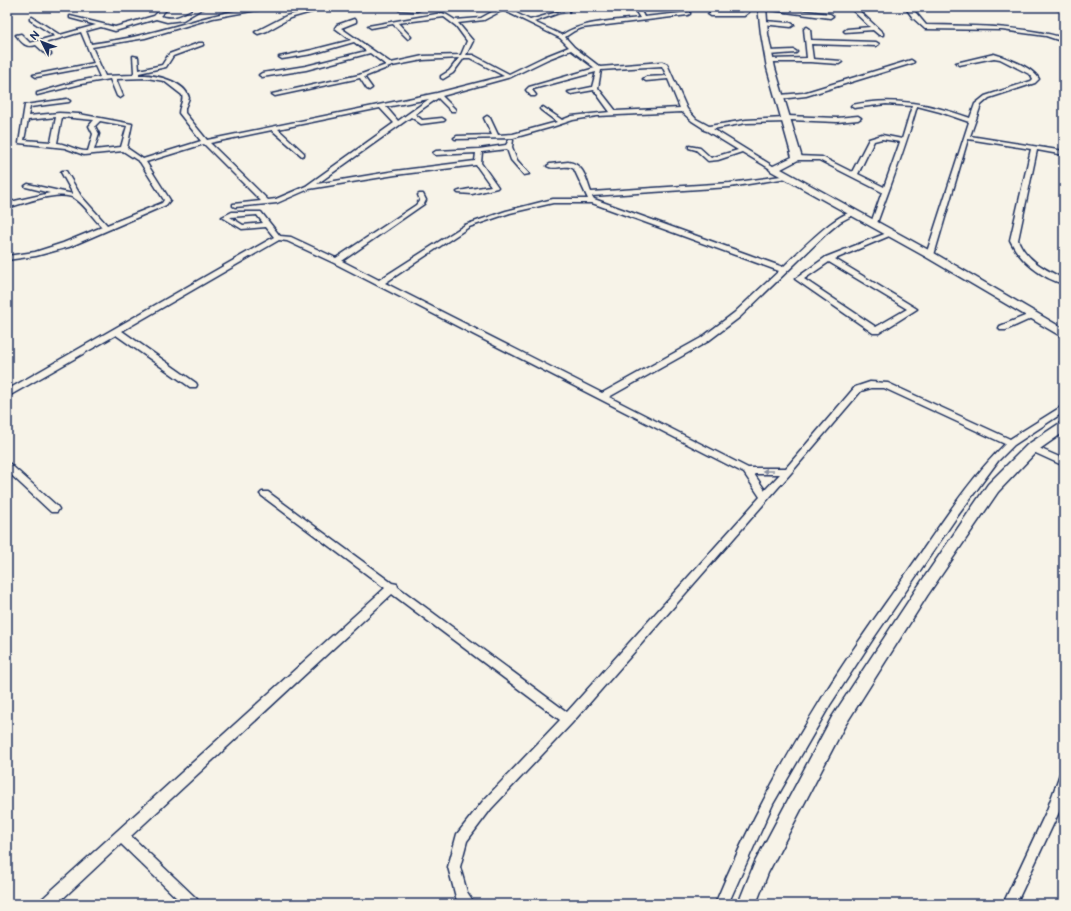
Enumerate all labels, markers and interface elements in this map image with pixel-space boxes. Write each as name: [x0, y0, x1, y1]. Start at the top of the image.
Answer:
north arrow: [22, 22, 62, 62]
text: N: [27, 28, 43, 43]
one-way arrow: [761, 468, 774, 474]

